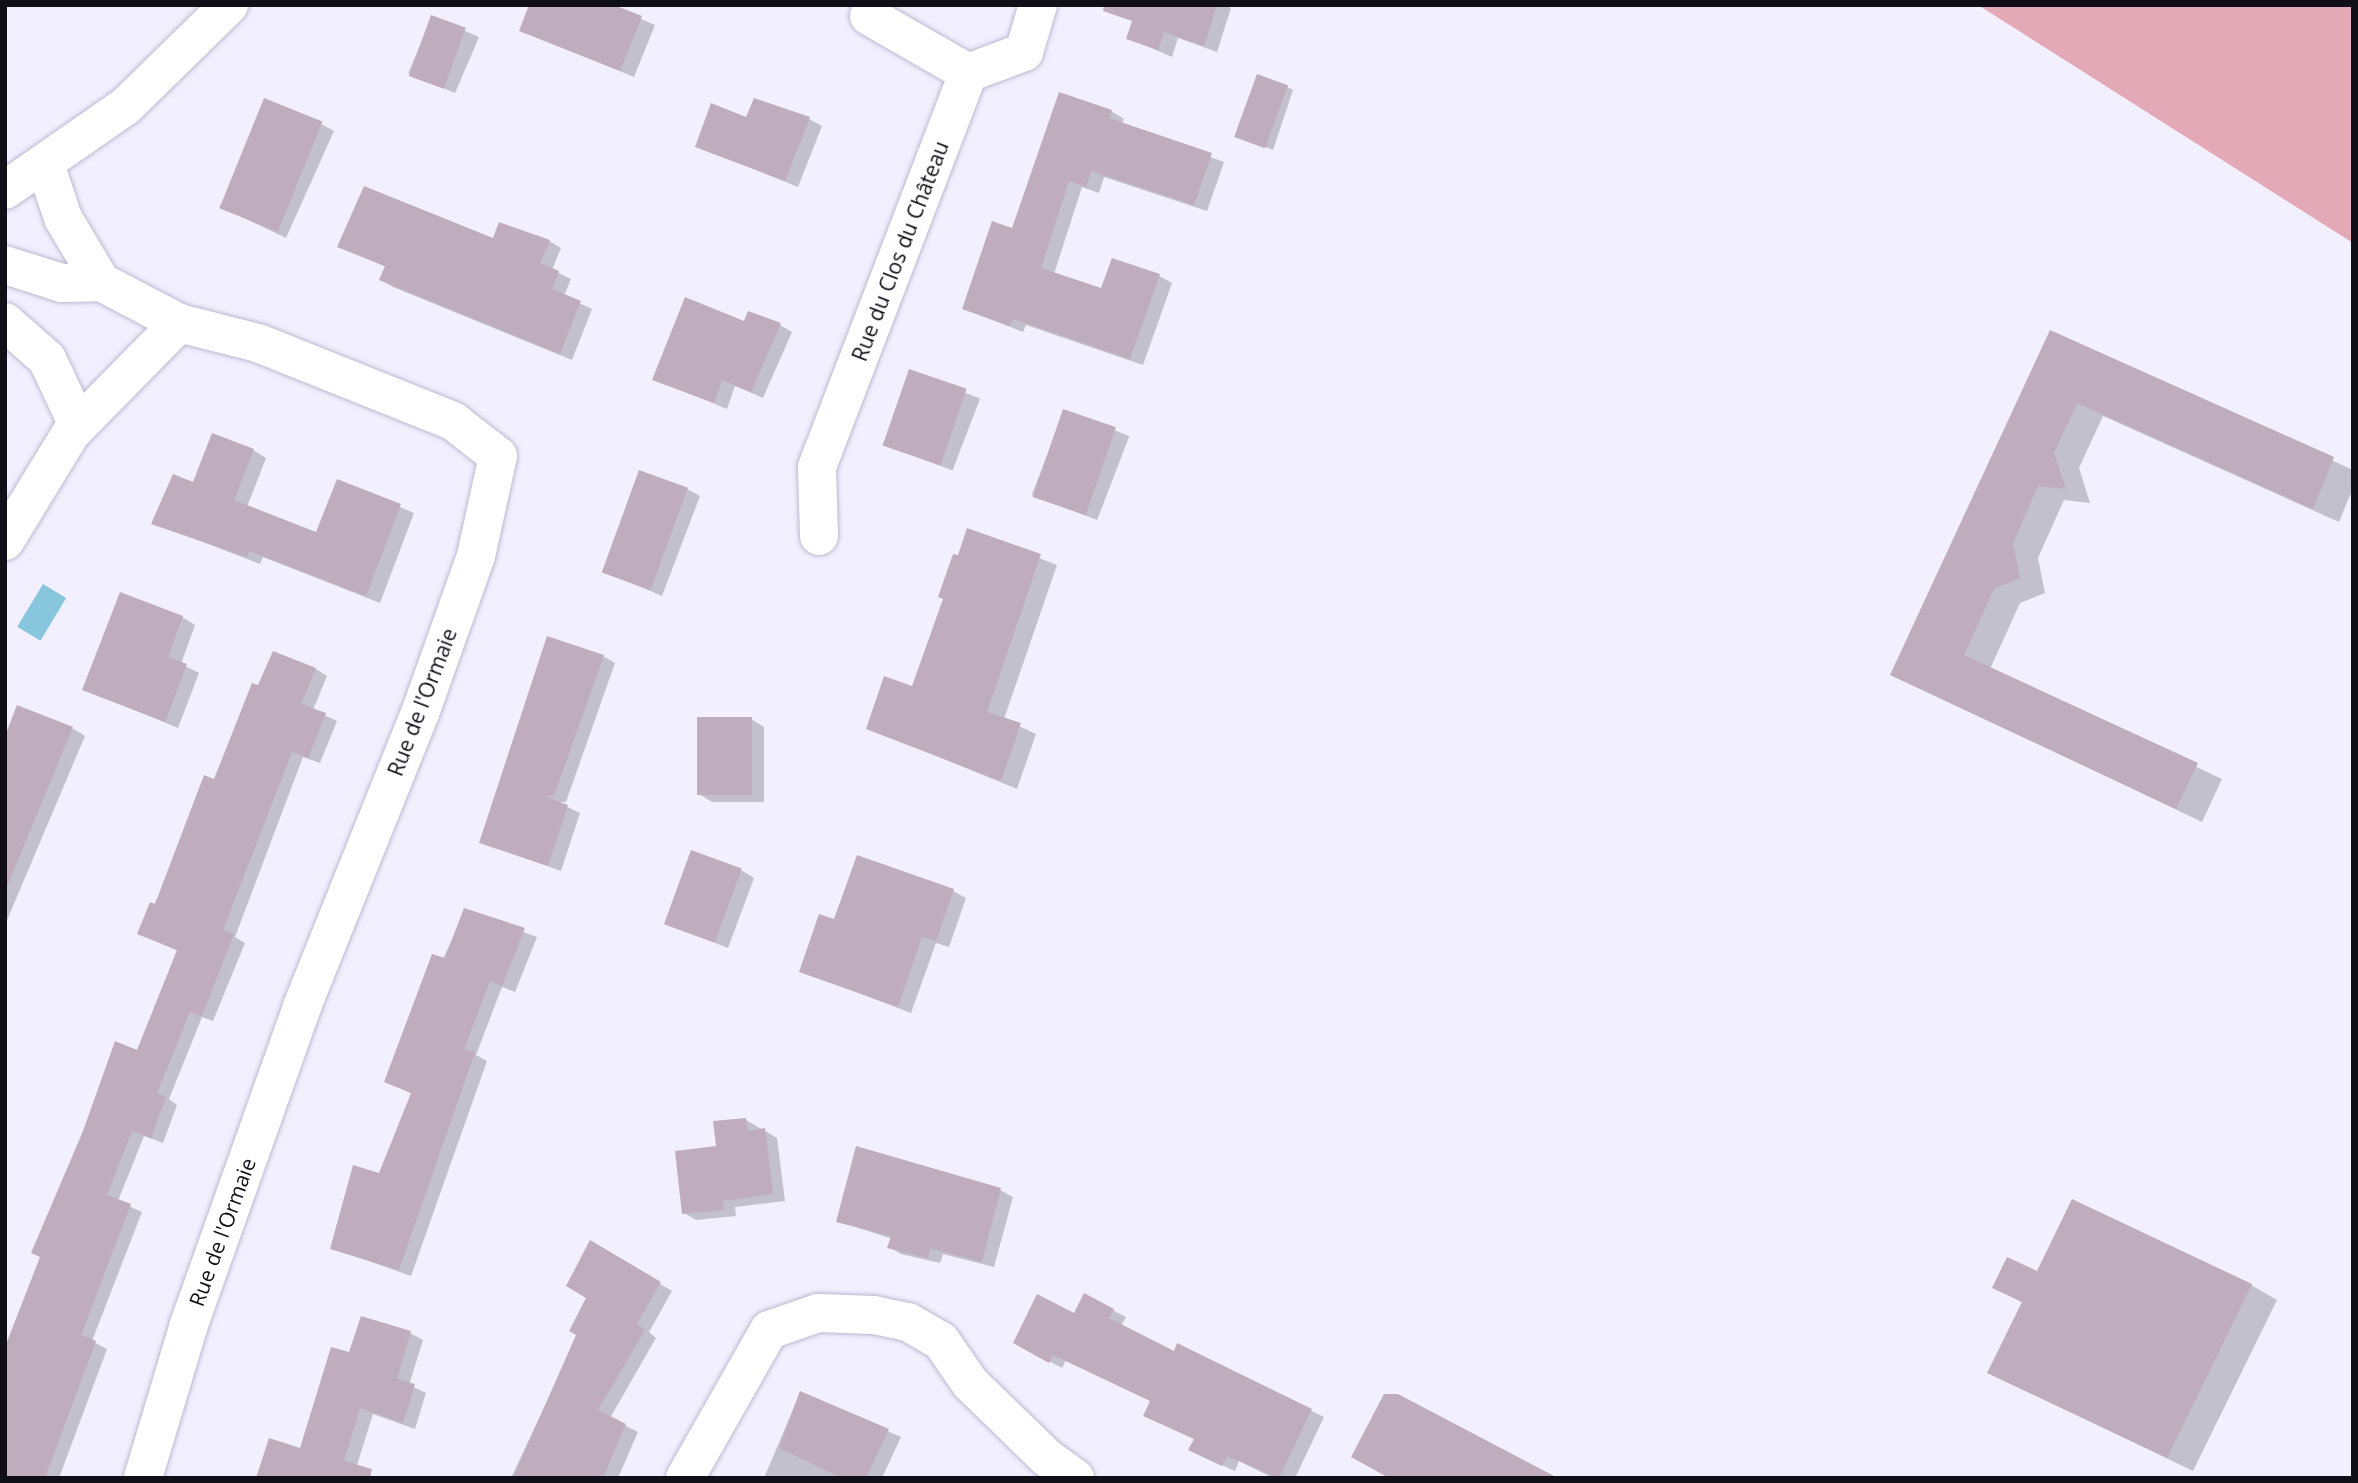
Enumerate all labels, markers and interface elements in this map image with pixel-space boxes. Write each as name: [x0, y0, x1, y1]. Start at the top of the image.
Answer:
street label: Rue du Clos du Château: [846, 137, 954, 365]
street label: Rue de l'Ormaie: [382, 625, 462, 779]
street label: Rue de l'Ormaie: [183, 1154, 261, 1310]

